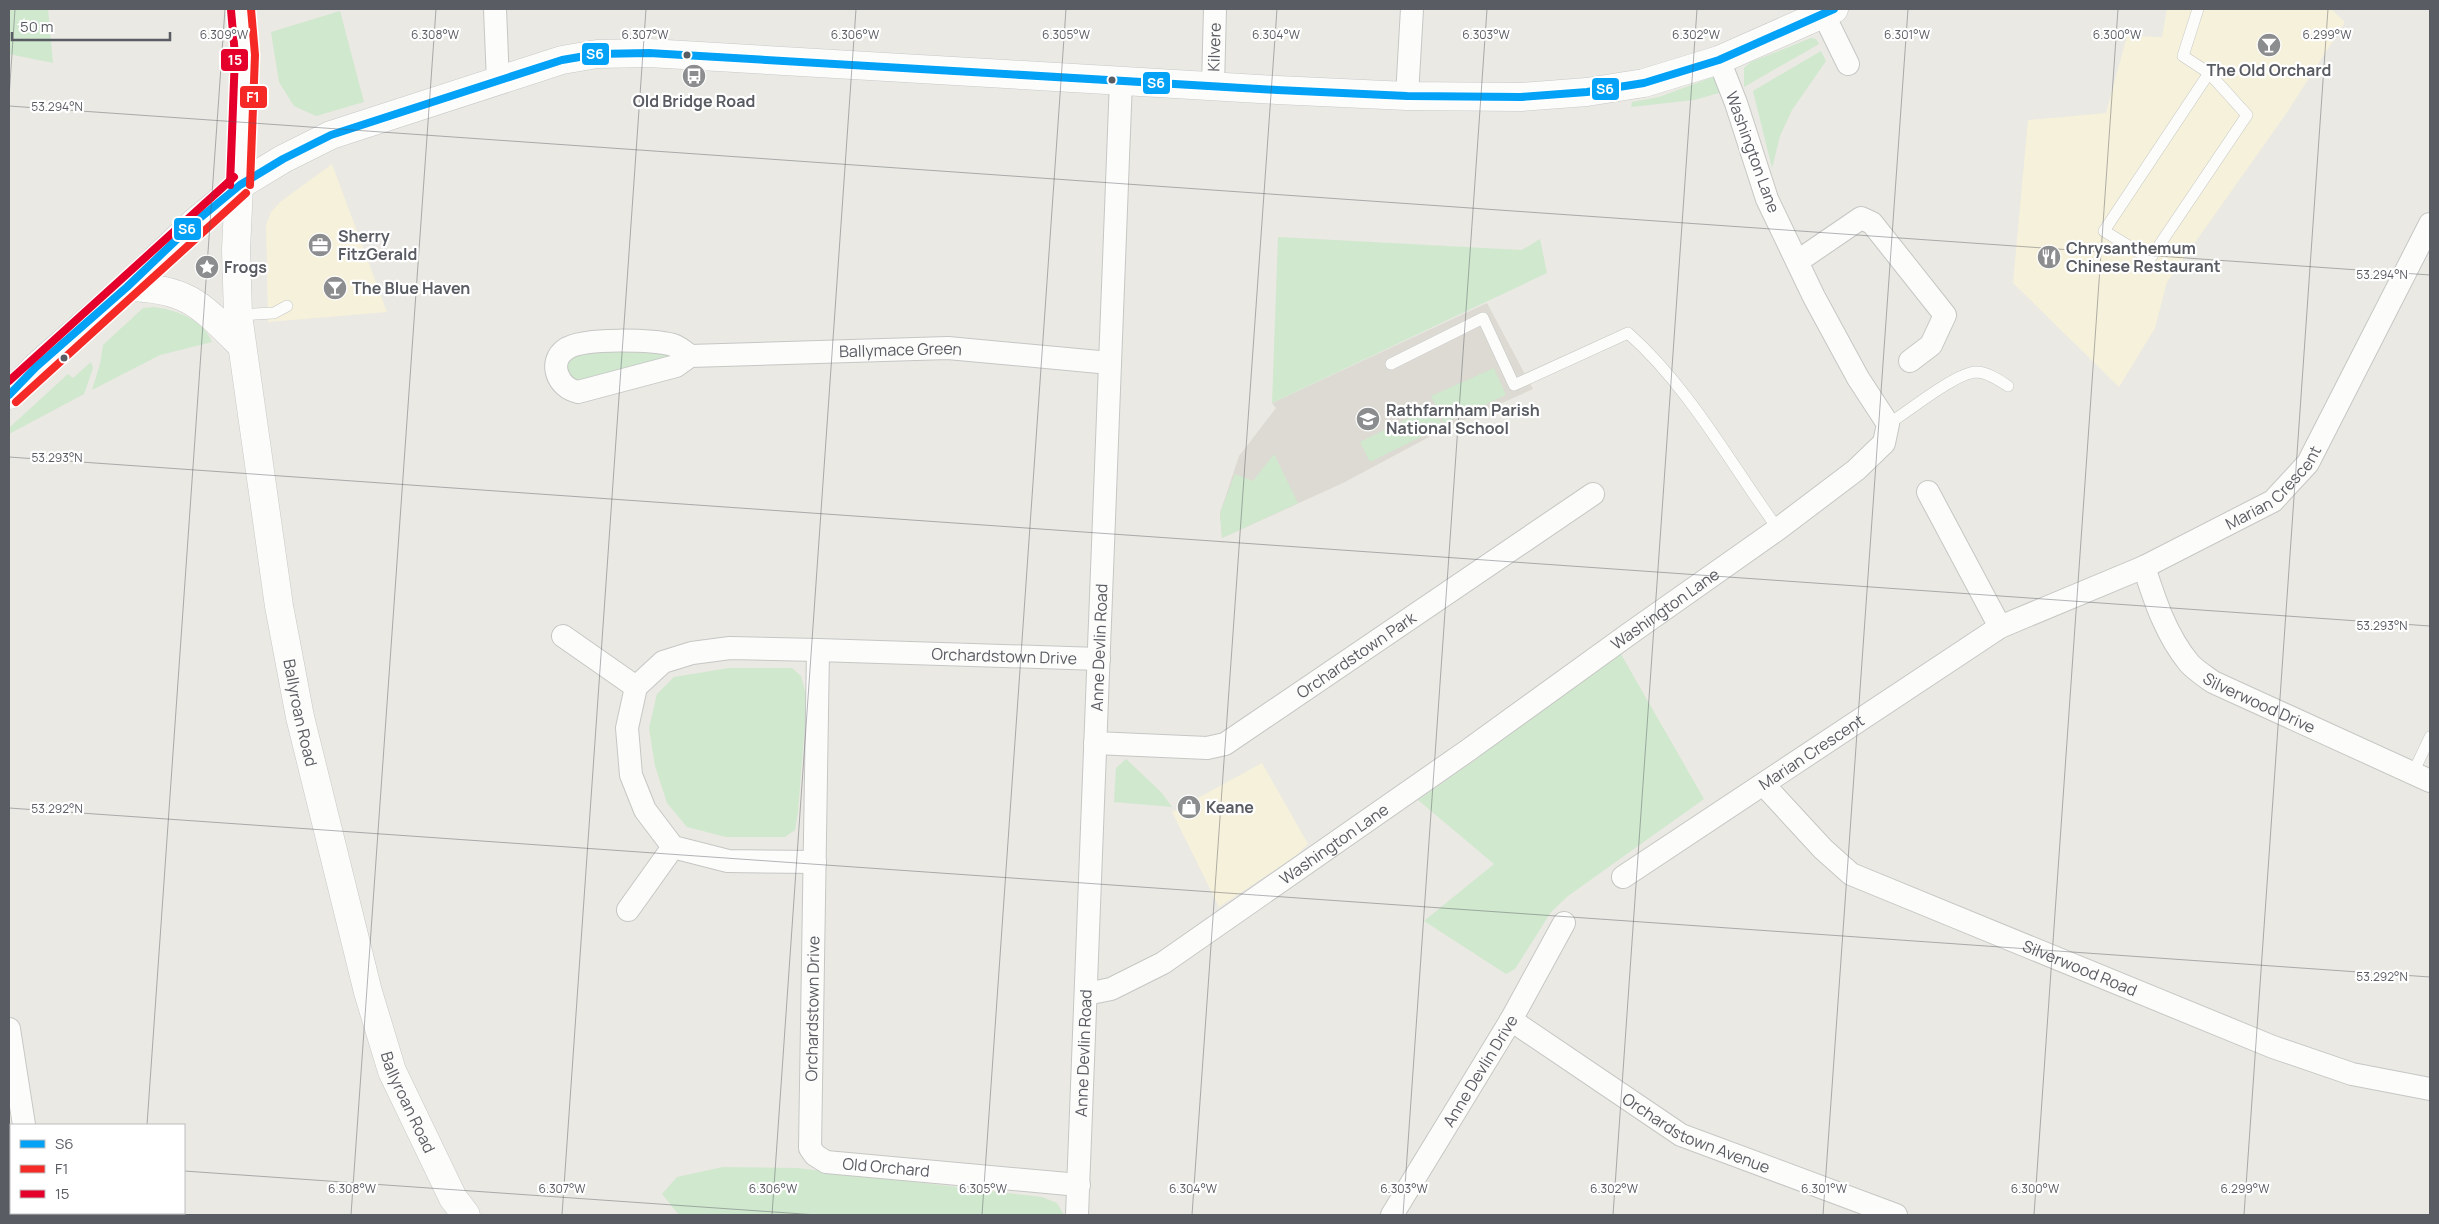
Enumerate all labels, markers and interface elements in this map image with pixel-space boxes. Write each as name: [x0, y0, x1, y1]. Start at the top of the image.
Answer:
scale bar: [12, 10, 170, 42]
text: 50 m: [20, 16, 54, 37]
street label: Kilvere: [1202, 22, 1226, 72]
text: 6.309°W: [200, 26, 249, 43]
text: 6.308°W: [411, 26, 460, 43]
text: 6.307°W: [621, 26, 669, 43]
text: 6.306°W: [831, 26, 880, 43]
text: 6.305°W: [1042, 26, 1091, 43]
text: 6.304°W: [1252, 26, 1301, 43]
text: 6.303°W: [1462, 26, 1511, 43]
text: 6.302°W: [1672, 26, 1721, 43]
text: 6.301°W: [1884, 26, 1931, 43]
text: 6.300°W: [2093, 26, 2142, 43]
text: 6.299°W: [2303, 26, 2352, 43]
bar icon: The Old Orchard: [2256, 32, 2282, 58]
line badge: S6: [581, 42, 610, 66]
text: S6: [586, 44, 604, 63]
line badge: 15: [220, 48, 249, 72]
text: 15: [228, 50, 242, 69]
unlabelled marker: [682, 50, 692, 60]
place label: The Old Orchard: [2207, 59, 2331, 81]
bus stop icon: Old Bridge Road: [681, 63, 707, 89]
line badge: S6: [1142, 71, 1171, 95]
text: S6: [1147, 73, 1165, 92]
unlabelled marker: [1107, 75, 1117, 85]
line badge: S6: [1591, 77, 1620, 101]
text: S6: [1596, 79, 1614, 98]
line badge: F1: [239, 85, 268, 109]
text: F1: [246, 87, 260, 106]
street label: Washington Lane: [1721, 88, 1785, 216]
place label: Old Bridge Road: [633, 90, 755, 112]
text: 53.294°N: [31, 98, 83, 115]
line badge: S6: [173, 217, 202, 241]
text: S6: [178, 219, 196, 238]
place label: Sherry FitzGerald: [338, 225, 417, 265]
office icon: Sherry FitzGerald: [307, 232, 333, 258]
place label: Chrysanthemum Chinese Restaurant: [2066, 237, 2221, 277]
restaurant icon: Chrysanthemum Chinese Restaurant: [2036, 244, 2062, 270]
place icon: Frogs: [194, 254, 220, 280]
place label: Frogs: [224, 256, 267, 278]
text: 53.294°N: [2356, 266, 2408, 283]
bar icon: The Blue Haven: [322, 275, 348, 301]
place label: The Blue Haven: [352, 277, 470, 299]
street label: Ballymace Green: [839, 337, 963, 362]
unlabelled marker: [59, 353, 69, 363]
place label: Rathfarnham Parish National School: [1386, 399, 1540, 439]
school or university icon: Rathfarnham Parish National School: [1355, 406, 1381, 432]
street label: Marian Crescent: [2221, 442, 2326, 535]
text: 53.293°N: [31, 449, 83, 466]
street label: Washington Lane: [1606, 563, 1724, 655]
street label: Anne Devlin Road: [1086, 583, 1112, 712]
street label: Orchardstown Park: [1292, 606, 1421, 703]
text: 53.293°N: [2356, 617, 2408, 634]
street label: Orchardstown Drive: [931, 643, 1077, 669]
street label: Ballyroan Road: [278, 657, 323, 769]
street label: Silverwood Drive: [2199, 667, 2319, 738]
street label: Marian Crescent: [1754, 709, 1868, 795]
shop icon: Keane: [1176, 794, 1202, 820]
place label: Keane: [1206, 796, 1254, 818]
street label: Washington Lane: [1275, 798, 1393, 889]
text: 53.292°N: [31, 800, 83, 817]
street label: Silverwood Road: [2019, 935, 2140, 1001]
street label: Orchardstown Drive: [800, 936, 824, 1082]
text: 53.292°N: [2356, 968, 2408, 985]
street label: Anne Devlin Road: [1070, 989, 1097, 1117]
street label: Anne Devlin Drive: [1437, 1011, 1523, 1131]
street label: Ballyroan Road: [376, 1049, 441, 1156]
street label: Orchardstown Avenue: [1618, 1087, 1773, 1178]
legend: [10, 1124, 185, 1214]
text: S6: [55, 1133, 74, 1154]
street label: Old Orchard: [841, 1152, 931, 1182]
text: F1: [55, 1158, 68, 1179]
text: 6.308°W: [328, 1180, 377, 1197]
text: 6.307°W: [538, 1180, 586, 1197]
text: 6.306°W: [749, 1180, 798, 1197]
text: 6.305°W: [959, 1180, 1008, 1197]
text: 6.304°W: [1169, 1180, 1218, 1197]
text: 6.303°W: [1380, 1180, 1429, 1197]
text: 6.302°W: [1590, 1180, 1639, 1197]
text: 6.301°W: [1801, 1180, 1848, 1197]
text: 6.300°W: [2011, 1180, 2060, 1197]
text: 6.299°W: [2221, 1180, 2270, 1197]
text: 15: [55, 1183, 70, 1204]

